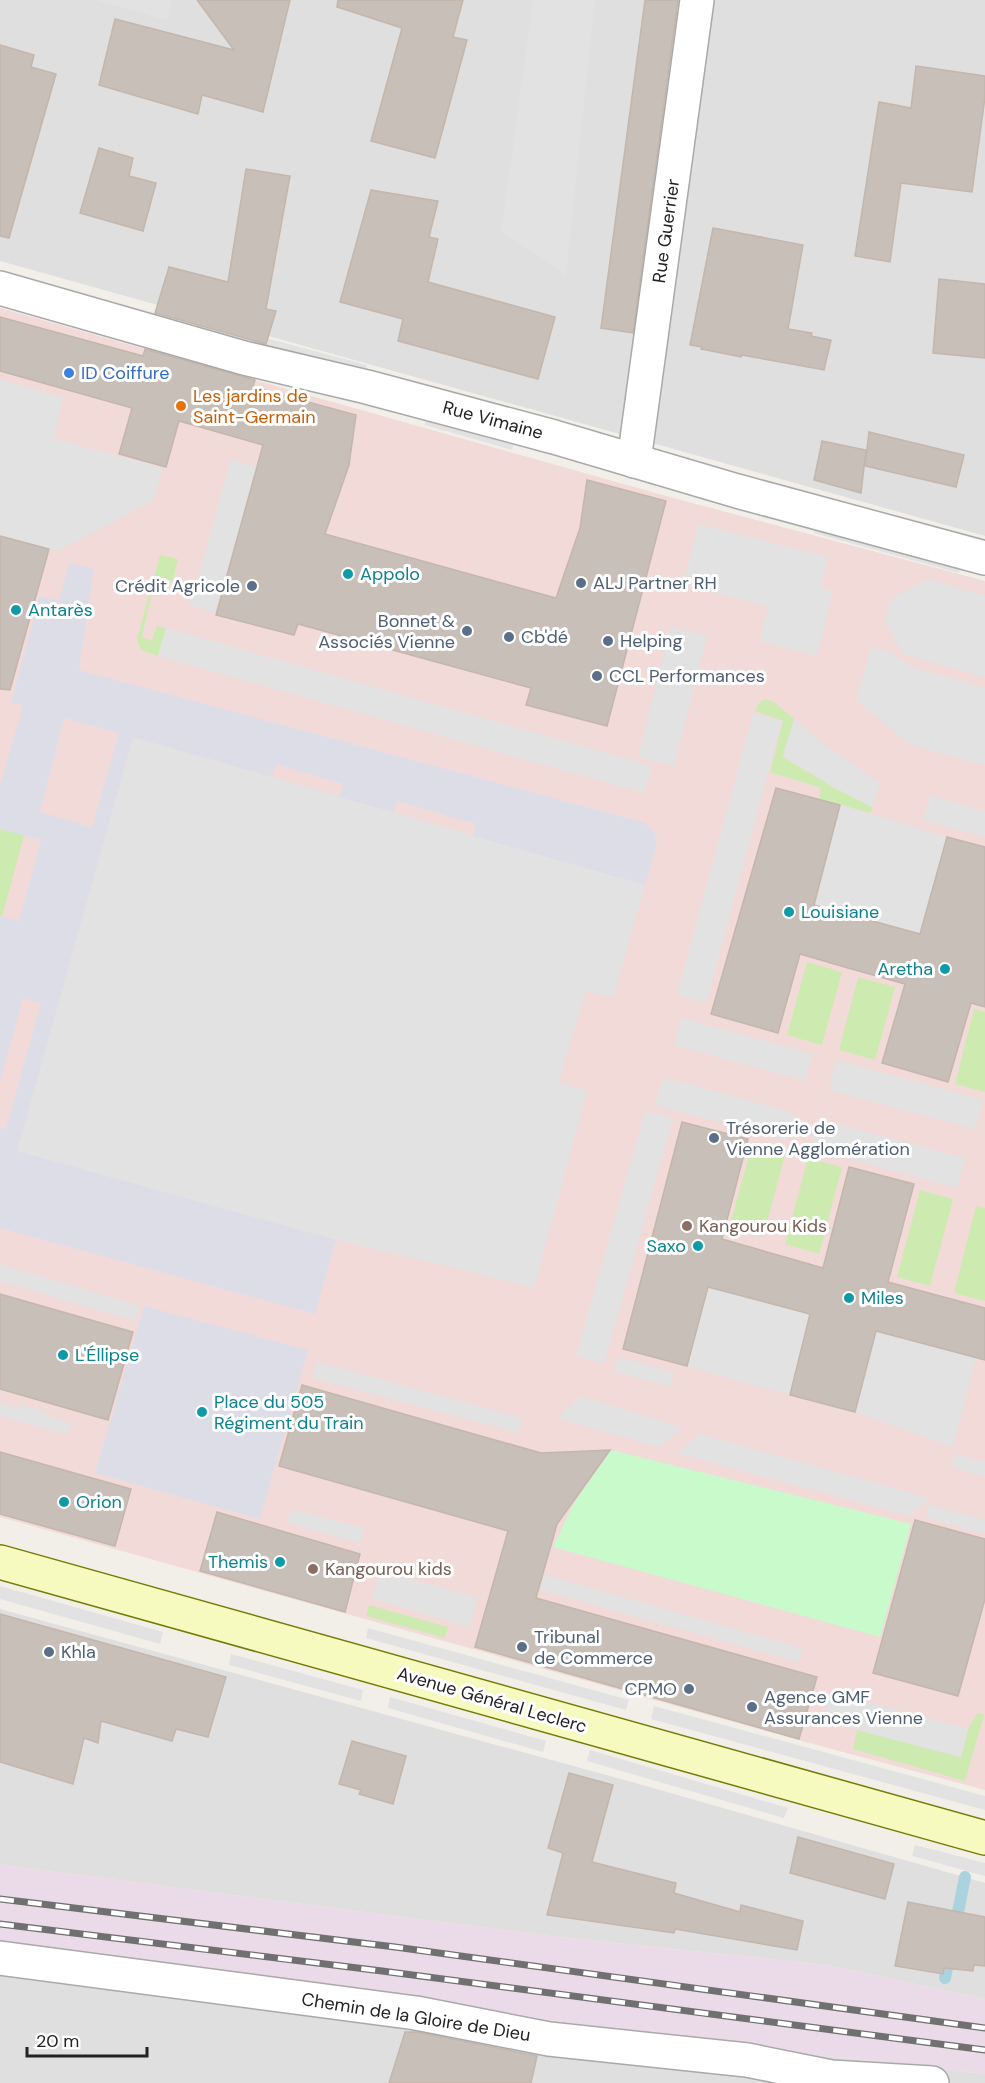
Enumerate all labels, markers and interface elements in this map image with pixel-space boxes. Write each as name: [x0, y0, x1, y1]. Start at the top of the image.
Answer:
street label: Rue Guerrier: [647, 177, 685, 285]
place label: ID Coiffure: [81, 361, 169, 385]
marker: ID Coiffure: [62, 366, 76, 380]
place label: Les jardins de Saint-Germain: [193, 384, 316, 429]
street label: Rue Vimaine: [440, 395, 546, 445]
marker: Les jardins de Saint-Germain: [174, 399, 188, 413]
place label: Appolo: [360, 562, 420, 586]
marker: Appolo: [341, 567, 355, 581]
place label: ALJ Partner RH: [593, 571, 717, 595]
place label: Crédit Agricole: [115, 574, 240, 598]
marker: ALJ Partner RH: [574, 576, 588, 590]
marker: Crédit Agricole: [245, 579, 259, 593]
place label: Antarès: [28, 598, 93, 622]
marker: Antarès: [9, 603, 23, 617]
place label: Bonnet & Associés Vienne: [318, 609, 455, 654]
marker: Bonnet & Associés Vienne: [460, 624, 474, 638]
place label: Cb'dé: [521, 625, 568, 649]
place label: Helping: [620, 629, 682, 653]
marker: Cb'dé: [502, 630, 516, 644]
marker: Helping: [601, 634, 615, 648]
place label: CCL Performances: [609, 664, 765, 688]
marker: CCL Performances: [590, 669, 604, 683]
place label: Louisiane: [801, 900, 879, 924]
marker: Louisiane: [782, 905, 796, 919]
place label: Aretha: [878, 957, 933, 981]
marker: Aretha: [938, 962, 952, 976]
place label: Trésorerie de Vienne Agglomération: [726, 1116, 910, 1161]
marker: Trésorerie de Vienne Agglomération: [707, 1131, 721, 1145]
place label: Kangourou Kids: [699, 1214, 827, 1238]
marker: Kangourou Kids: [680, 1219, 694, 1233]
place label: Saxo: [647, 1234, 686, 1258]
marker: Saxo: [691, 1239, 705, 1253]
place label: Miles: [861, 1286, 904, 1310]
marker: Miles: [842, 1291, 856, 1305]
place label: L'Éllipse: [75, 1343, 139, 1367]
marker: L'Éllipse: [56, 1348, 70, 1362]
place label: Place du 505 Régiment du Train: [214, 1390, 364, 1435]
marker: Place du 505 Régiment du Train: [195, 1405, 209, 1419]
place label: Orion: [76, 1490, 122, 1514]
marker: Orion: [57, 1495, 71, 1509]
place label: Themis: [208, 1550, 268, 1574]
marker: Themis: [273, 1555, 287, 1569]
place label: Kangourou kids: [325, 1557, 452, 1581]
marker: Kangourou kids: [306, 1562, 320, 1576]
place label: Tribunal de Commerce: [534, 1625, 653, 1670]
place label: Khla: [61, 1640, 96, 1664]
marker: Tribunal de Commerce: [515, 1640, 529, 1654]
marker: Khla: [42, 1645, 56, 1659]
street label: Avenue Général Leclerc: [394, 1661, 590, 1739]
place label: CPMO: [625, 1677, 677, 1701]
marker: CPMO: [682, 1682, 696, 1696]
place label: Agence GMF Assurances Vienne: [764, 1685, 923, 1730]
marker: Agence GMF Assurances Vienne: [745, 1700, 759, 1714]
street label: Chemin de la Gloire de Dieu: [300, 1987, 532, 2047]
scale bar: [27, 2020, 147, 2058]
text: 20 m: [36, 2029, 79, 2053]

